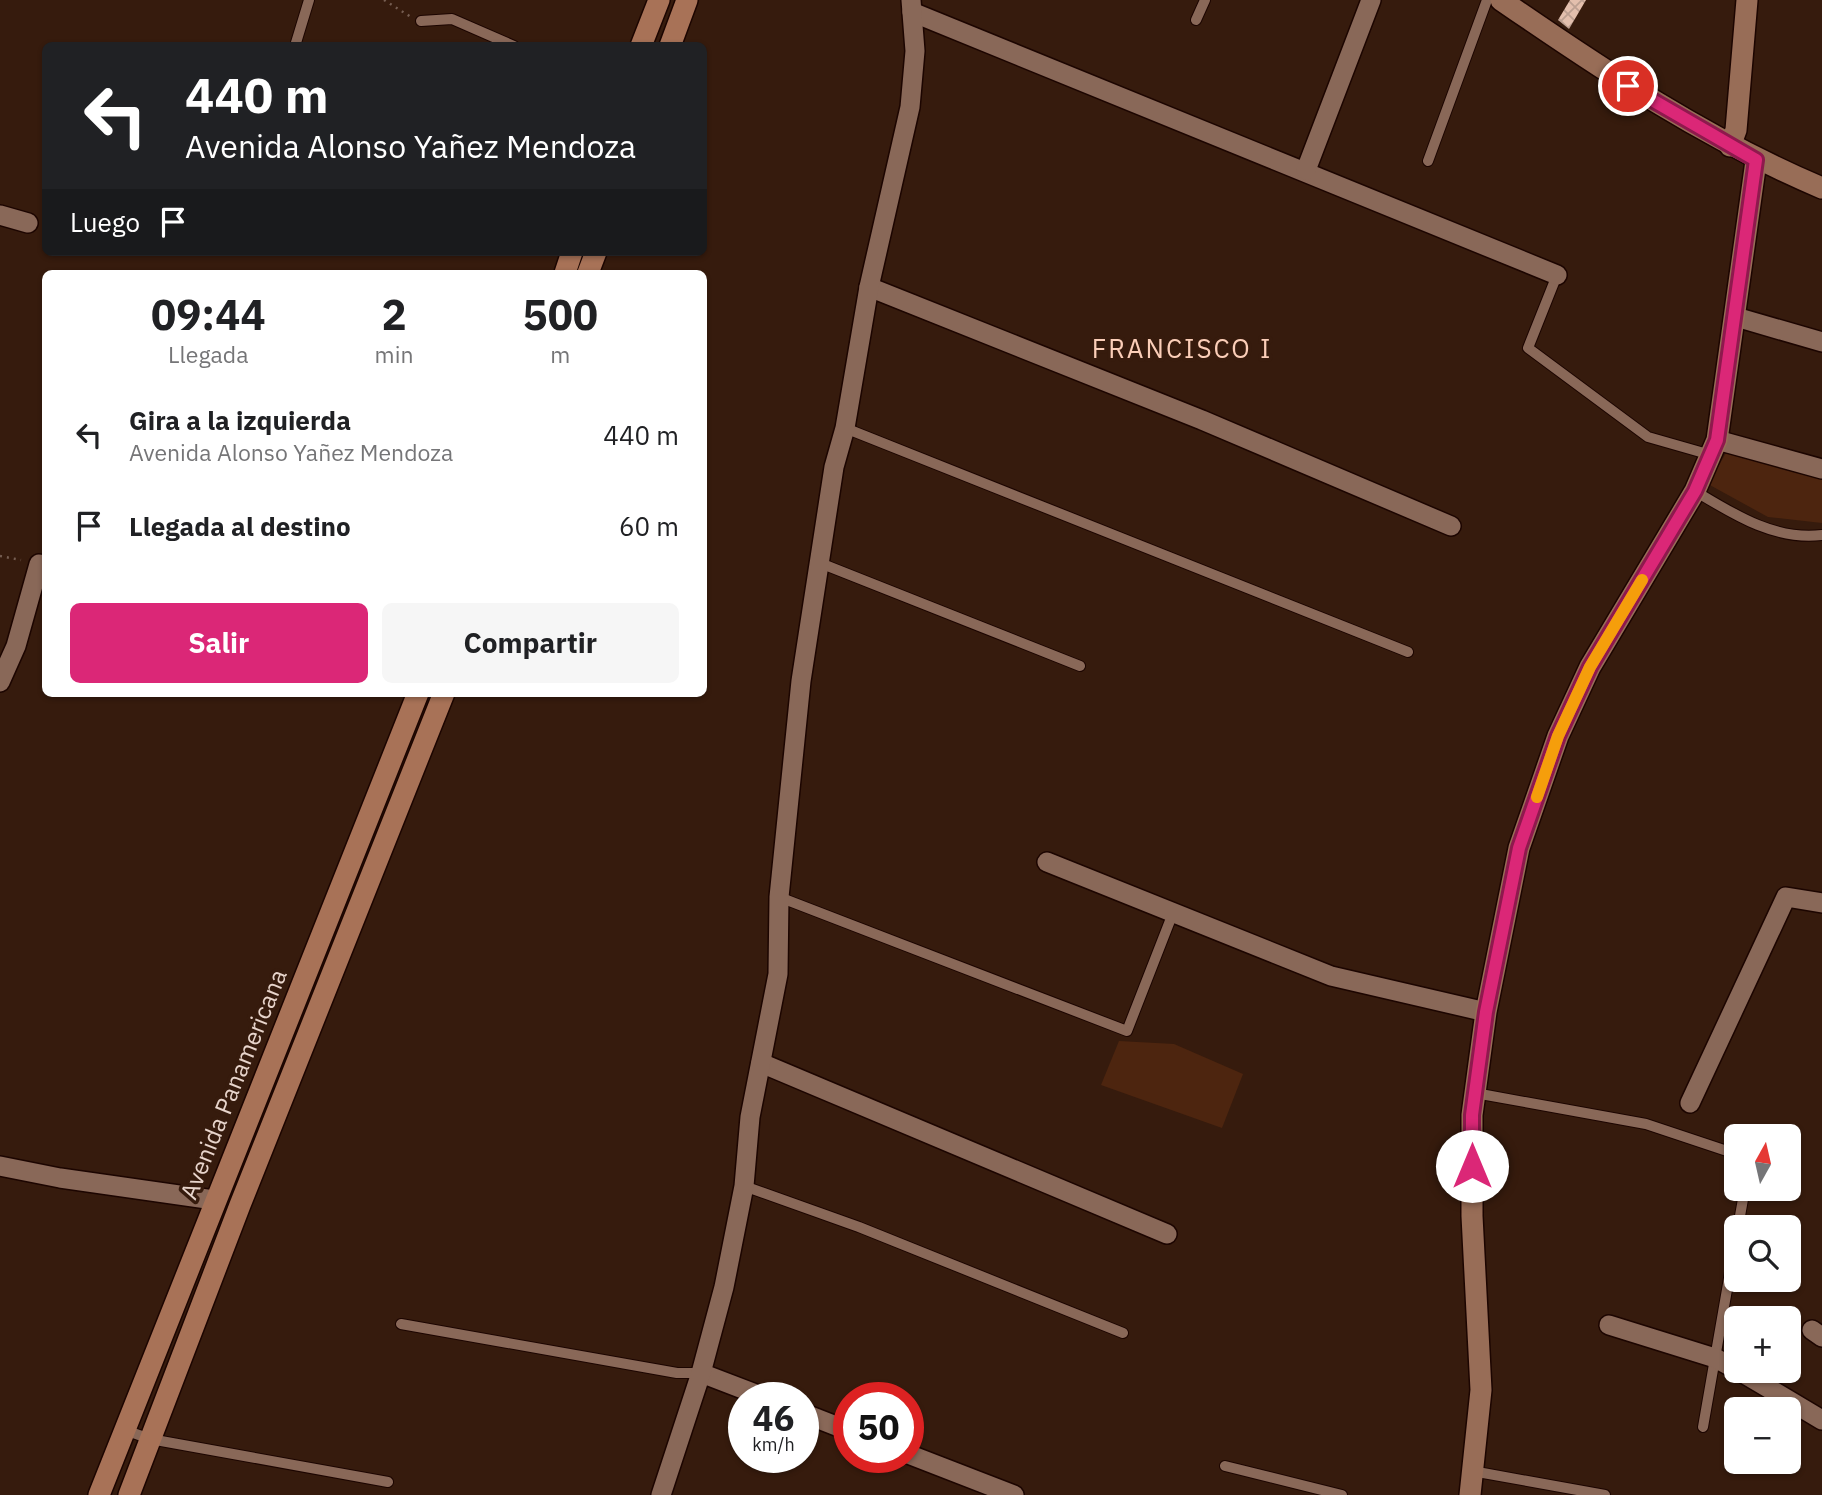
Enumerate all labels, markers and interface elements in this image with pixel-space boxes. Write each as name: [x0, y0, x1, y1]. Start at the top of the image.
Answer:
pin: [1598, 56, 1658, 116]
text: 440 m: [185, 63, 329, 126]
icon: arrive: [1609, 67, 1647, 105]
icon: left: [70, 70, 161, 161]
text: Avenida Alonso Yañez Mendoza: [185, 125, 636, 167]
icon: arrive: [154, 203, 192, 241]
text: Luego: [70, 205, 140, 239]
text: 09:44: [151, 287, 266, 342]
text: 2: [381, 287, 407, 342]
text: 500: [522, 287, 598, 342]
district label: FRANCISCO I: [1092, 331, 1272, 365]
text: Llegada: [168, 339, 248, 369]
text: min: [375, 339, 413, 369]
text: m: [550, 339, 570, 369]
text: Gira a la izquierda: [129, 403, 351, 437]
icon: left: [70, 416, 108, 454]
text: 440 m: [603, 418, 679, 452]
text: Avenida Alonso Yañez Mendoza: [129, 437, 453, 467]
icon: arrive: [70, 507, 108, 545]
text: Llegada al destino: [129, 509, 351, 543]
text: 60 m: [619, 509, 679, 543]
button: Salir: [70, 603, 368, 683]
button: Compartir: [382, 603, 679, 683]
street label: Avenida Panamericana: [172, 964, 294, 1204]
north arrow: [1724, 1124, 1801, 1200]
map controls: [1724, 1124, 1801, 1474]
position arrow: [1435, 1129, 1509, 1203]
button: search: [1724, 1215, 1801, 1292]
button: +: [1724, 1306, 1801, 1383]
speed limit sign: 50: [833, 1382, 924, 1473]
text: 46: [752, 1395, 795, 1441]
button: −: [1724, 1397, 1801, 1474]
text: km/h: [752, 1433, 795, 1456]

